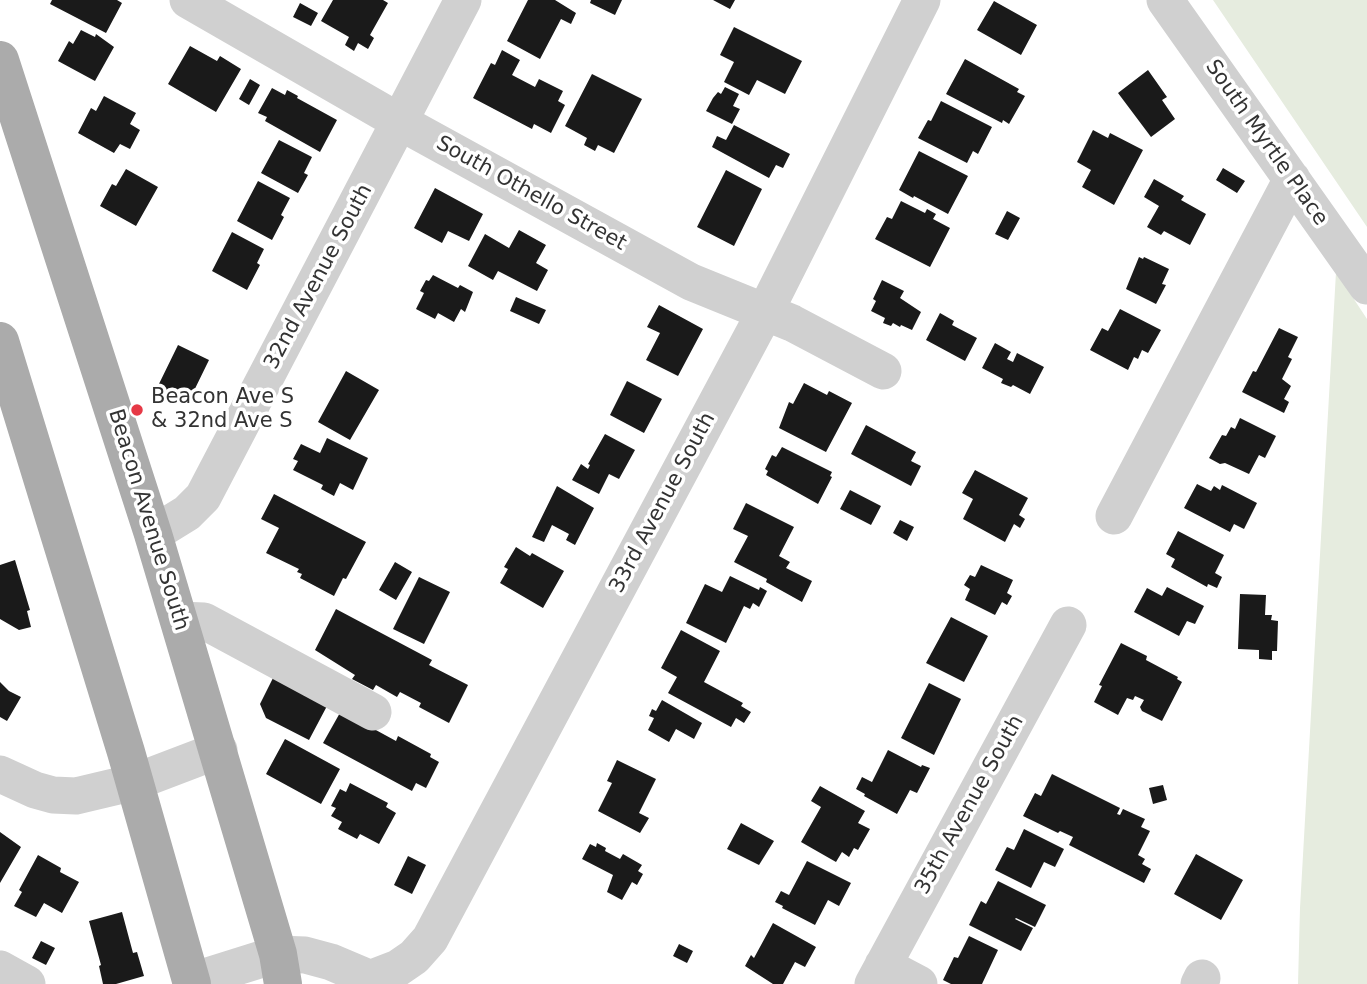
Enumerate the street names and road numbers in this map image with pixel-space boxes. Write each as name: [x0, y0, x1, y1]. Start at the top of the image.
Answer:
street label: South Myrtle Place: [1199, 55, 1333, 231]
street label: South Othello Street: [431, 131, 631, 257]
street label: 32nd Avenue South: [260, 180, 378, 374]
street label: Beacon Avenue South: [102, 406, 194, 634]
street label: 33rd Avenue South: [605, 408, 721, 598]
street label: 35th Avenue South: [910, 711, 1030, 899]

